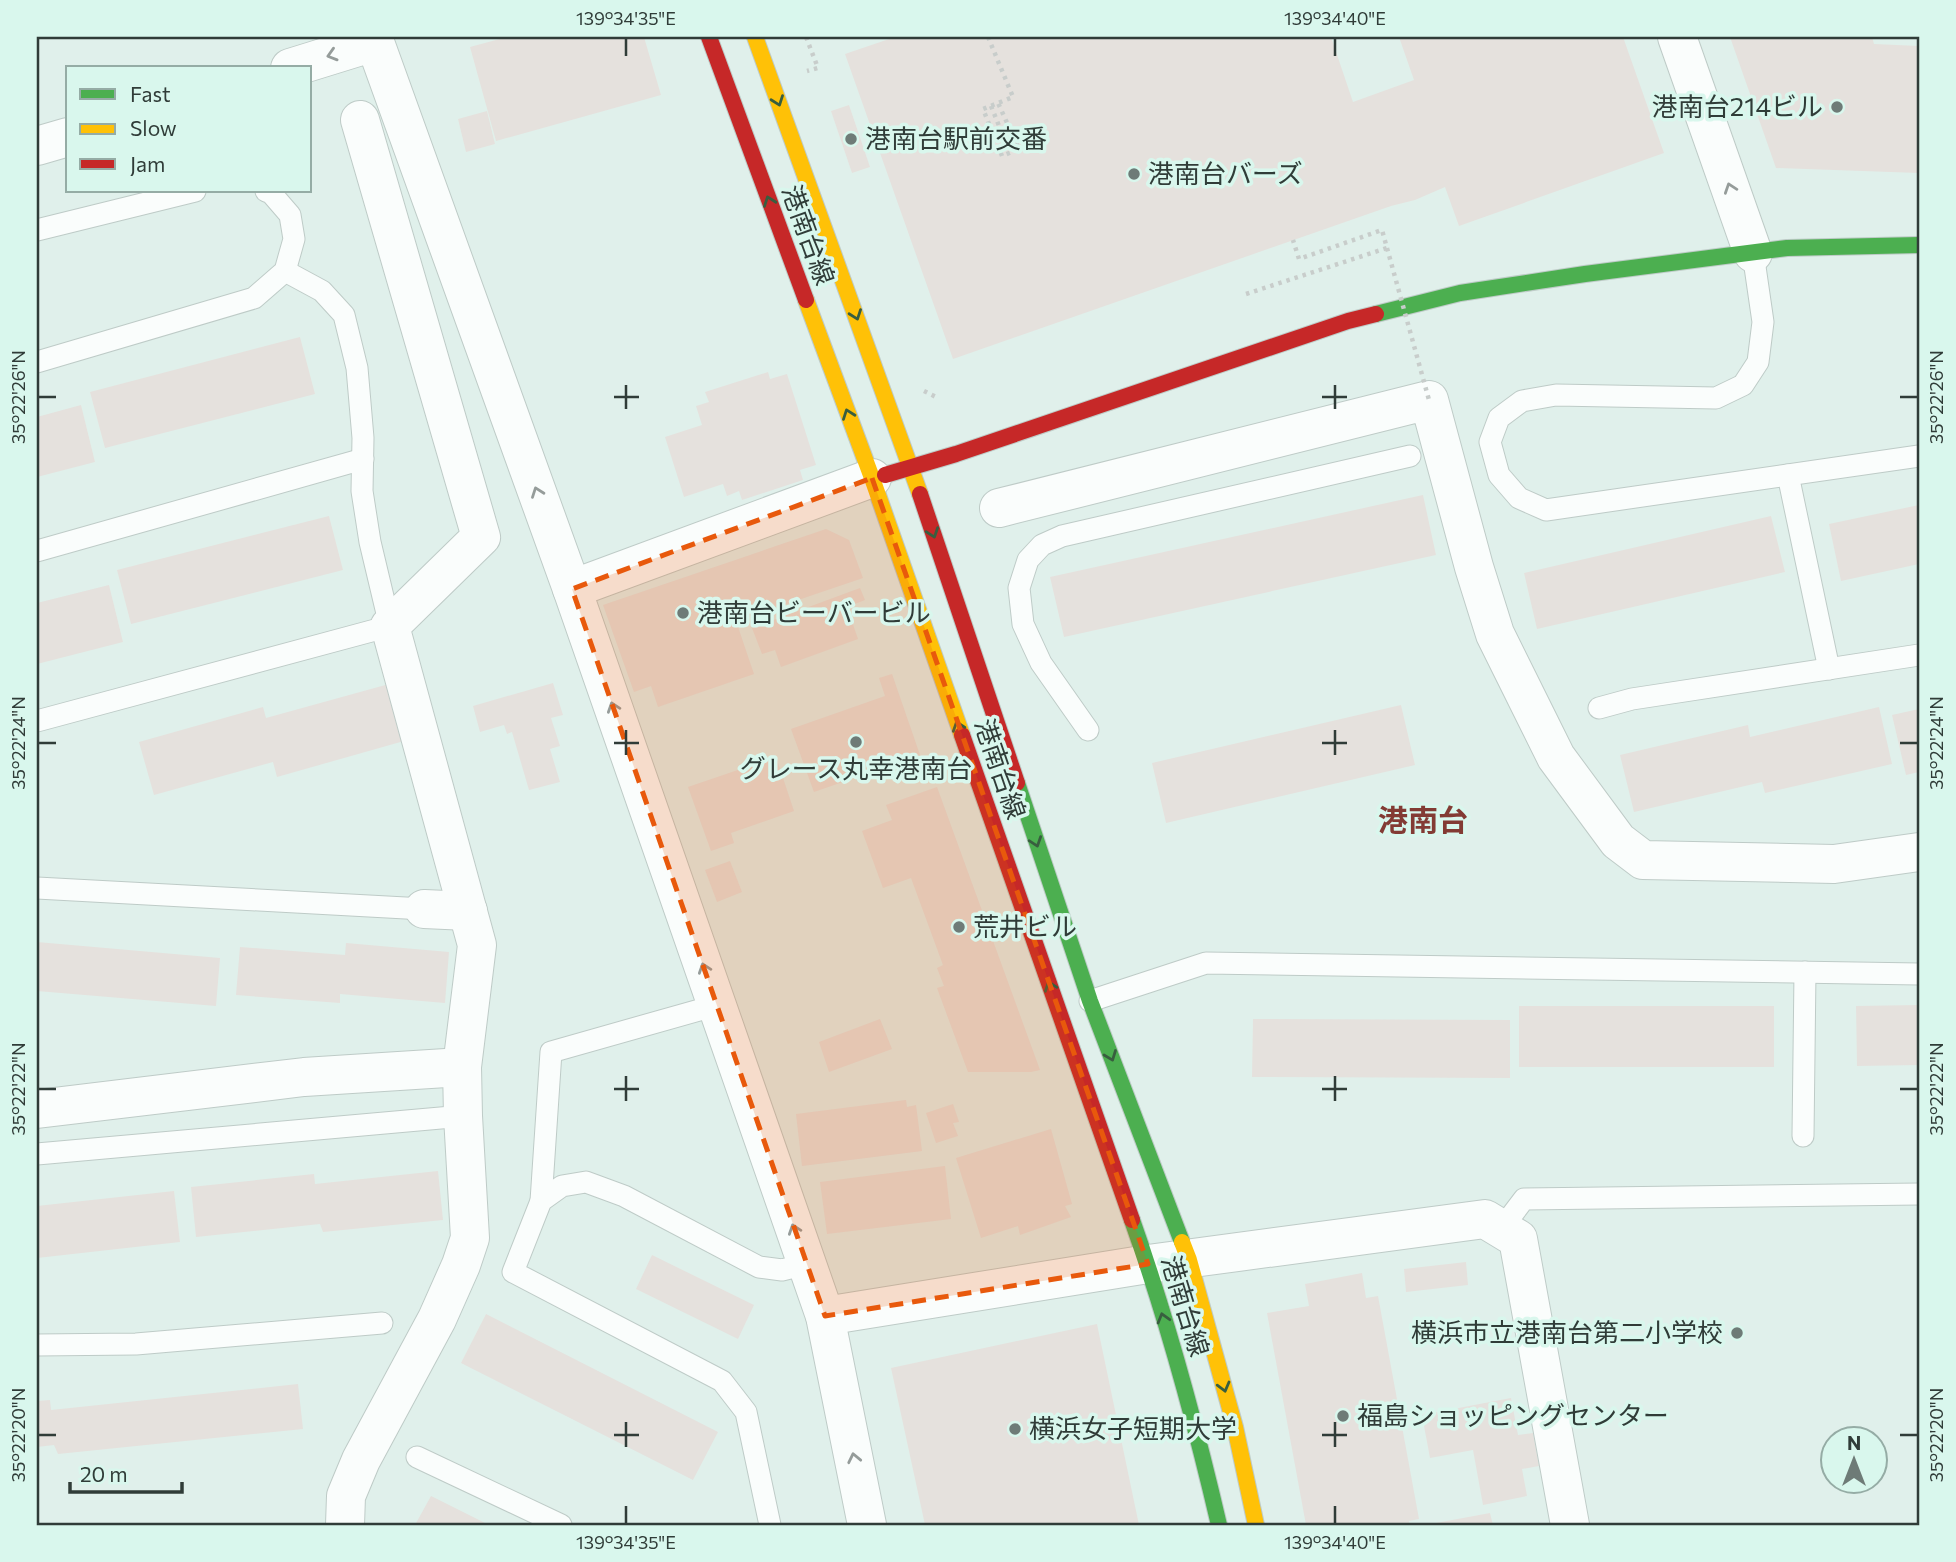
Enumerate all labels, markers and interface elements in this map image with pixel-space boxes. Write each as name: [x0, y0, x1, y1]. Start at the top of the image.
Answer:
text: 139°34'35"E: [576, 7, 676, 29]
text: 139°34'40"E: [1284, 7, 1386, 29]
one-way arrow: [327, 47, 339, 62]
legend: [66, 66, 312, 192]
text: Fast: [130, 81, 171, 106]
place label: 港南台214ビル: [1652, 90, 1823, 121]
one-way arrow: [770, 94, 784, 106]
marker: 港南台214ビル: [1829, 99, 1845, 115]
text: Slow: [130, 115, 177, 140]
place label: 港南台駅前交番: [865, 122, 1047, 153]
marker: 港南台駅前交番: [843, 131, 859, 147]
text: Jam: [130, 151, 165, 176]
place label: 港南台バーズ: [1148, 157, 1303, 188]
marker: 港南台バーズ: [1126, 166, 1142, 182]
street label: 港南台線: [777, 180, 842, 289]
one-way arrow: [1724, 183, 1738, 195]
one-way arrow: [764, 195, 778, 207]
one-way arrow: [847, 308, 861, 320]
text: 35°22'26"N: [7, 350, 29, 444]
text: 35°22'26"N: [1925, 350, 1947, 444]
one-way arrow: [842, 409, 856, 421]
one-way arrow: [531, 487, 545, 499]
one-way arrow: [925, 526, 939, 539]
place label: 港南台ビーバービル: [697, 596, 931, 627]
marker: 港南台ビーバービル: [675, 605, 691, 621]
text: 35°22'24"N: [7, 696, 29, 790]
text: 35°22'24"N: [1925, 696, 1947, 790]
one-way arrow: [607, 701, 621, 713]
street label: 港南台線: [970, 714, 1033, 823]
one-way arrow: [953, 720, 967, 732]
marker: グレース丸幸港南台: [848, 734, 864, 750]
place label: グレース丸幸港南台: [740, 752, 972, 783]
district label: 港南台: [1378, 800, 1468, 837]
one-way arrow: [1028, 835, 1042, 847]
place label: 荒井ビル: [973, 910, 1077, 941]
marker: 荒井ビル: [951, 919, 967, 935]
one-way arrow: [698, 962, 712, 974]
one-way arrow: [1044, 981, 1058, 993]
text: 35°22'22"N: [7, 1043, 29, 1135]
text: 35°22'22"N: [1925, 1043, 1947, 1135]
one-way arrow: [1103, 1050, 1117, 1062]
one-way arrow: [788, 1223, 802, 1235]
street label: 港南台線: [1156, 1251, 1216, 1360]
one-way arrow: [1157, 1312, 1172, 1324]
place label: 横浜市立港南台第二小学校: [1411, 1316, 1723, 1347]
marker: 横浜市立港南台第二小学校: [1729, 1325, 1745, 1341]
one-way arrow: [1216, 1381, 1230, 1393]
text: 35°22'20"N: [7, 1388, 29, 1482]
text: 35°22'20"N: [1925, 1388, 1947, 1482]
place label: 福島ショッピングセンター: [1357, 1399, 1669, 1430]
marker: 福島ショッピングセンター: [1335, 1408, 1351, 1424]
place label: 横浜女子短期大学: [1029, 1412, 1237, 1443]
marker: 横浜女子短期大学: [1007, 1421, 1023, 1437]
north arrow: [1820, 1426, 1890, 1496]
text: N: [1847, 1431, 1861, 1454]
scale bar: [70, 1450, 182, 1494]
one-way arrow: [847, 1452, 862, 1464]
text: 20 m: [80, 1461, 128, 1486]
text: 139°34'35"E: [576, 1531, 676, 1553]
text: 139°34'40"E: [1284, 1531, 1386, 1553]

